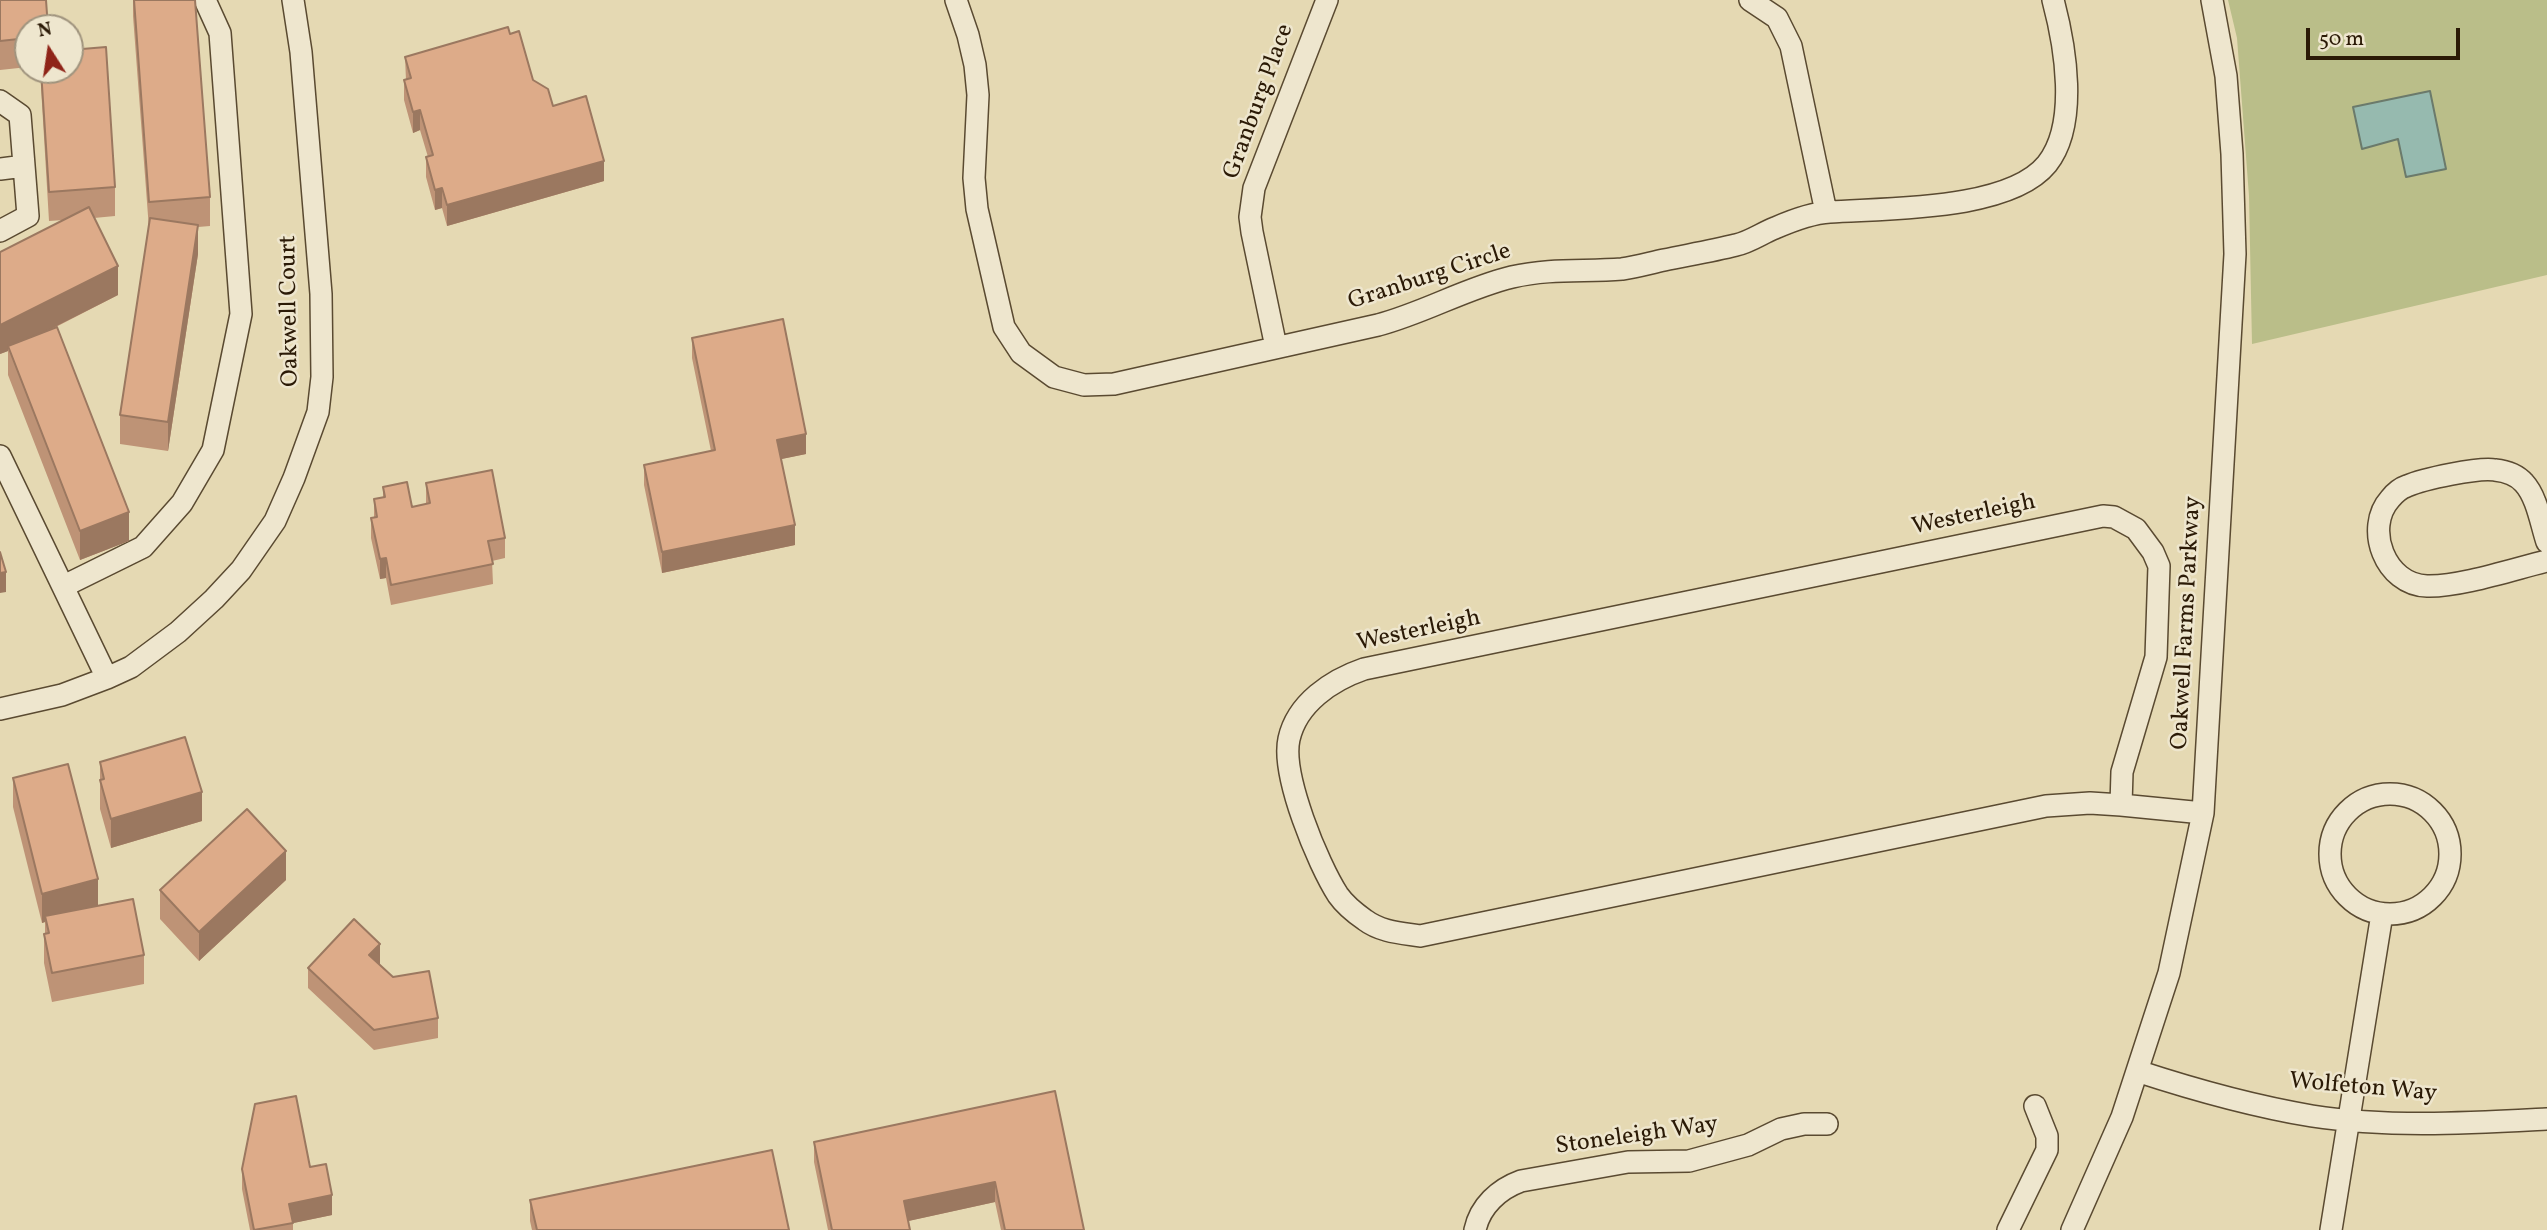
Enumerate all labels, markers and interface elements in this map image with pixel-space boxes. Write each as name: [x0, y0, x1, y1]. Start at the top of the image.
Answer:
north arrow: [14, 14, 84, 84]
scale bar: [2309, 14, 2463, 58]
text: N: [36, 16, 54, 45]
street label: Granburg Place: [1219, 21, 1301, 183]
text: 50 m: [2319, 25, 2364, 54]
street label: Oakwell Court: [275, 235, 307, 387]
street label: Granburg Circle: [1345, 238, 1515, 318]
street label: Westerleigh: [1910, 489, 2038, 543]
street label: Oakwell Farms Parkway: [2167, 495, 2209, 751]
street label: Westerleigh: [1355, 605, 1483, 659]
street label: Wolfeton Way: [2288, 1068, 2438, 1110]
street label: Stoneleigh Way: [1554, 1111, 1720, 1163]

